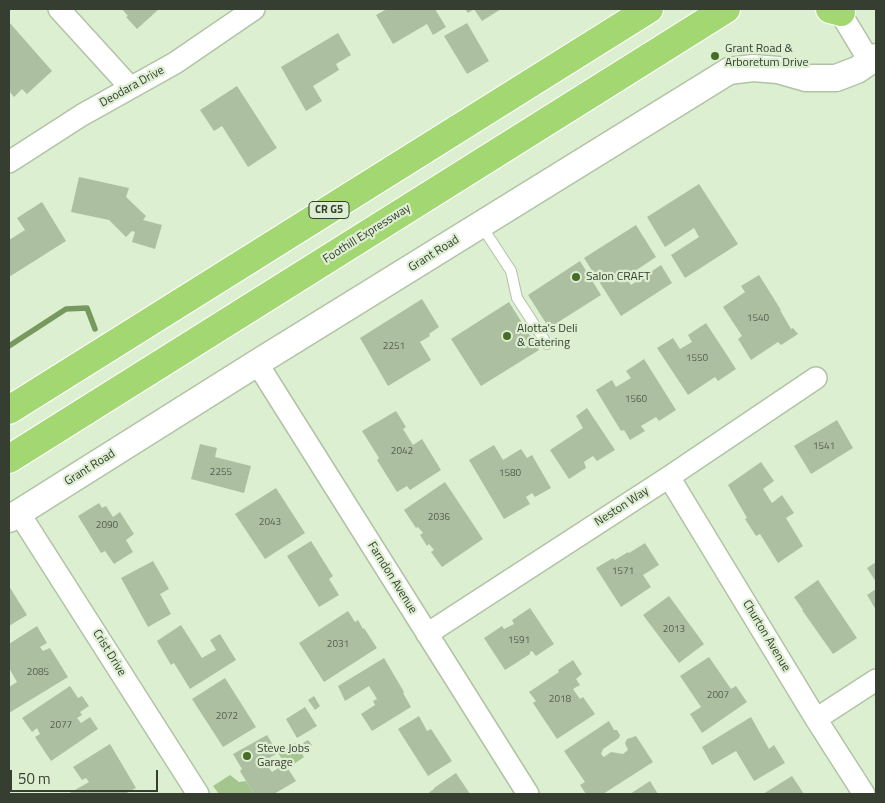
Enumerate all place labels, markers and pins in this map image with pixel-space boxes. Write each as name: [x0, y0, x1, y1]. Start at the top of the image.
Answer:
place label: Grant Road & Arboretum Drive: [725, 42, 809, 70]
marker: Grant Road & Arboretum Drive: [709, 50, 721, 62]
place label: Salon CRAFT: [586, 270, 650, 284]
marker: Salon CRAFT: [570, 271, 582, 283]
place label: Alotta's Deli & Catering: [517, 322, 577, 350]
marker: Alotta's Deli & Catering: [501, 330, 513, 342]
place label: Steve Jobs Garage: [257, 742, 310, 770]
marker: Steve Jobs Garage: [241, 750, 253, 762]

